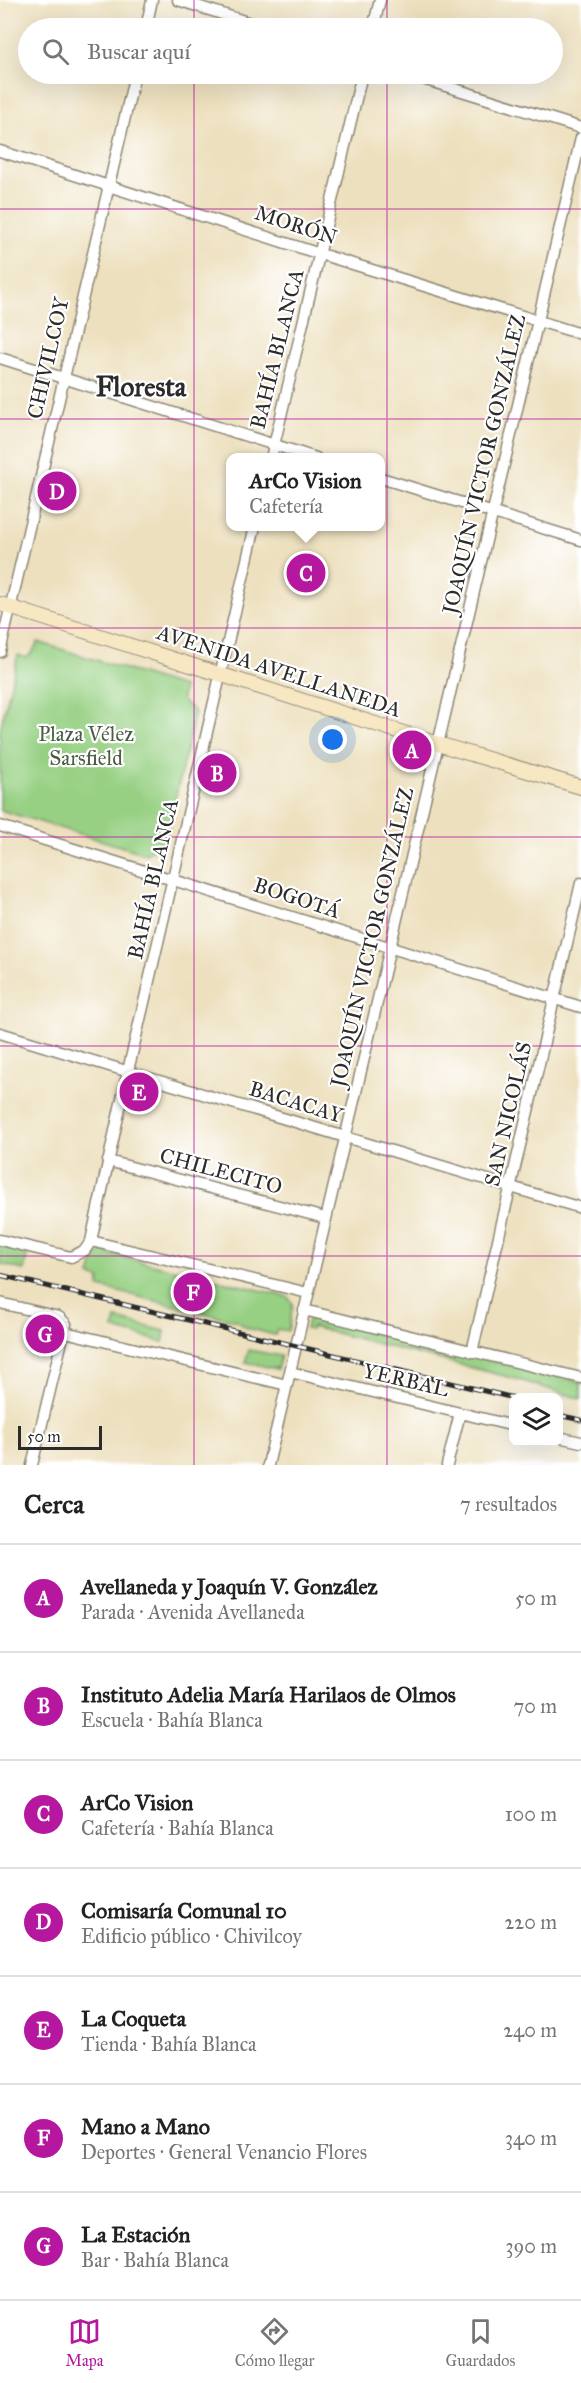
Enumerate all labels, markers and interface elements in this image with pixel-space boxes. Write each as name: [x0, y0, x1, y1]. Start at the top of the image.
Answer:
search box: [18, 18, 563, 84]
icon: search: [39, 35, 72, 68]
text: Buscar aquí: [87, 38, 190, 65]
street label: MORÓN: [252, 199, 341, 251]
street label: BAHÍA BLANCA: [244, 266, 309, 432]
street label: CHIVILCOY: [21, 294, 75, 421]
street label: JOAQUÍN VICTOR GONZÁLEZ: [435, 311, 531, 618]
district label: Floresta: [96, 370, 187, 403]
popup: [226, 453, 385, 531]
text: ArCo Vision: [249, 467, 362, 494]
pin: D: [38, 468, 76, 514]
text: Cafetería: [249, 494, 323, 518]
pin: C: [286, 550, 326, 596]
street label: AVENIDA AVELLANEDA: [153, 619, 404, 723]
park label: Plaza Vélez Sarsfield: [38, 721, 134, 771]
your location: [318, 725, 347, 754]
pin: A: [392, 728, 432, 772]
pin: B: [198, 750, 236, 796]
street label: JOAQUÍN VICTOR GONZÁLEZ: [323, 784, 419, 1091]
street label: BAHÍA BLANCA: [121, 796, 184, 962]
street label: BOGOTÁ: [250, 872, 344, 924]
street label: SAN NICOLÁS: [479, 1039, 537, 1189]
pin: E: [120, 1070, 158, 1114]
street label: BACACAY: [246, 1075, 347, 1129]
street label: CHILECITO: [157, 1142, 285, 1200]
pin: F: [174, 1270, 212, 1314]
pin: G: [26, 1312, 64, 1356]
street label: YERBAL: [361, 1358, 452, 1403]
map controls: [509, 1393, 563, 1447]
button: layers: [509, 1393, 563, 1447]
scale bar: [18, 1423, 102, 1450]
text: 50 m: [27, 1427, 61, 1446]
text: Cerca: [24, 1488, 84, 1520]
text: 7 resultados: [460, 1492, 557, 1516]
text: Avellaneda y Joaquín V. González: [81, 1573, 378, 1600]
text: A: [37, 1586, 50, 1610]
text: 50 m: [515, 1586, 557, 1610]
text: Parada · Avenida Avellaneda: [81, 1600, 305, 1624]
text: Instituto Adelia María Harilaos de Olmos: [81, 1681, 456, 1708]
text: B: [37, 1694, 50, 1718]
text: 70 m: [514, 1694, 557, 1718]
text: Escuela · Bahía Blanca: [81, 1708, 263, 1732]
text: ArCo Vision: [81, 1789, 194, 1816]
text: C: [37, 1802, 50, 1826]
text: 100 m: [505, 1802, 557, 1826]
text: Cafetería · Bahía Blanca: [81, 1816, 274, 1840]
text: Comisaría Comunal 10: [81, 1897, 287, 1924]
text: D: [36, 1910, 51, 1934]
text: 220 m: [505, 1910, 557, 1934]
text: Edificio público · Chivilcoy: [81, 1924, 302, 1948]
text: La Coqueta: [81, 2005, 186, 2032]
text: E: [36, 2018, 51, 2042]
text: 240 m: [503, 2018, 557, 2042]
text: Tienda · Bahía Blanca: [81, 2032, 257, 2056]
text: Mano a Mano: [81, 2113, 210, 2140]
text: F: [37, 2126, 50, 2150]
text: 340 m: [505, 2126, 557, 2150]
text: Deportes · General Venancio Flores: [81, 2140, 367, 2164]
text: La Estación: [81, 2221, 191, 2248]
text: G: [36, 2234, 51, 2258]
text: 390 m: [506, 2234, 557, 2258]
text: Bar · Bahía Blanca: [81, 2248, 229, 2272]
tab: Mapa: [66, 2315, 104, 2370]
tab: Cómo llegar: [235, 2315, 314, 2370]
tab: Guardados: [446, 2315, 515, 2370]

